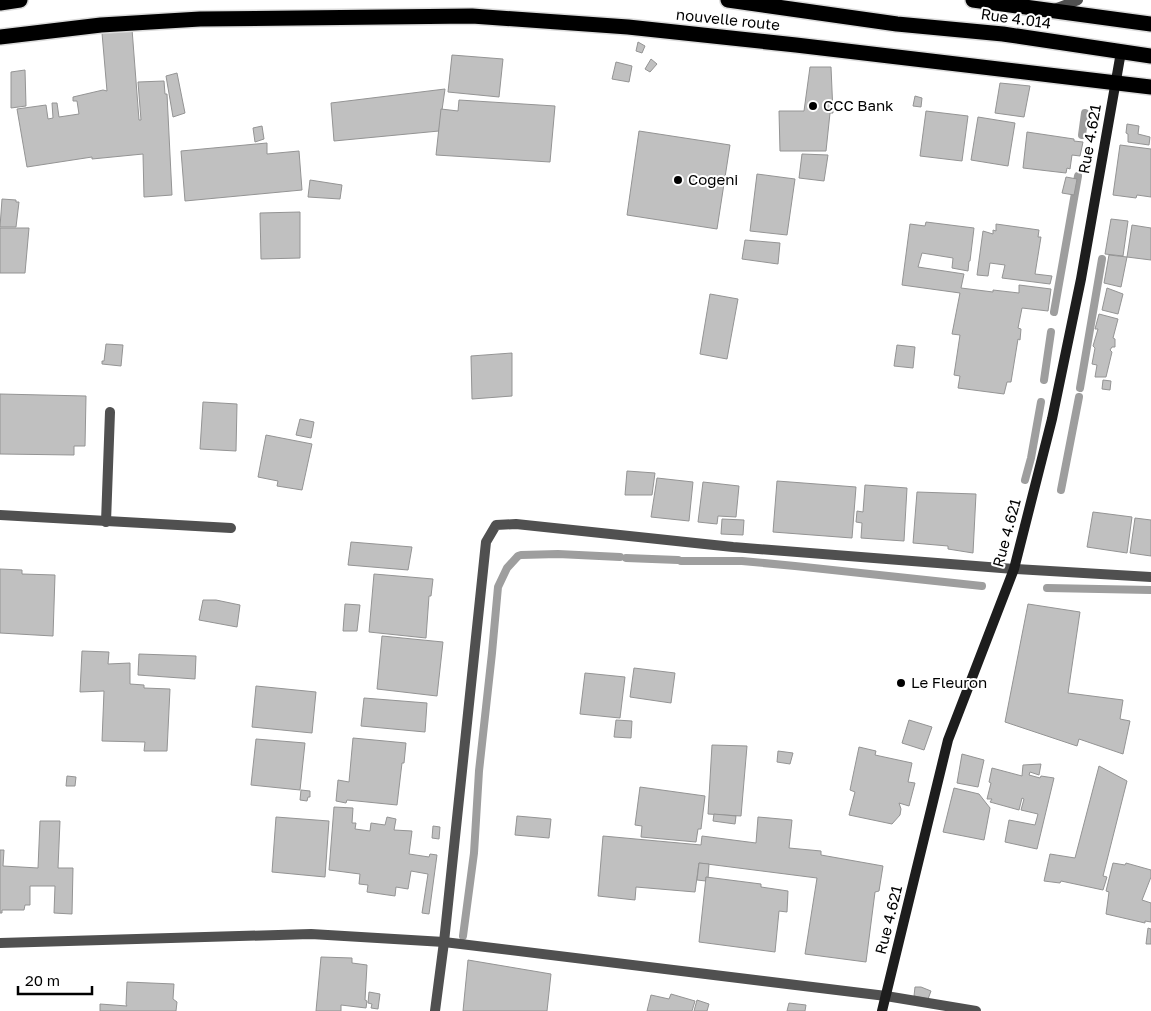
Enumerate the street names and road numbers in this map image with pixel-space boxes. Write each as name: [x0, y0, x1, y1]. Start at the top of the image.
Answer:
street label: Rue 4.014: [980, 4, 1052, 32]
street label: nouvelle route: [675, 5, 781, 33]
street label: Rue 4.621: [1074, 103, 1104, 175]
street label: Rue 4.621: [988, 497, 1024, 569]
street label: Rue 4.621: [871, 884, 905, 956]

